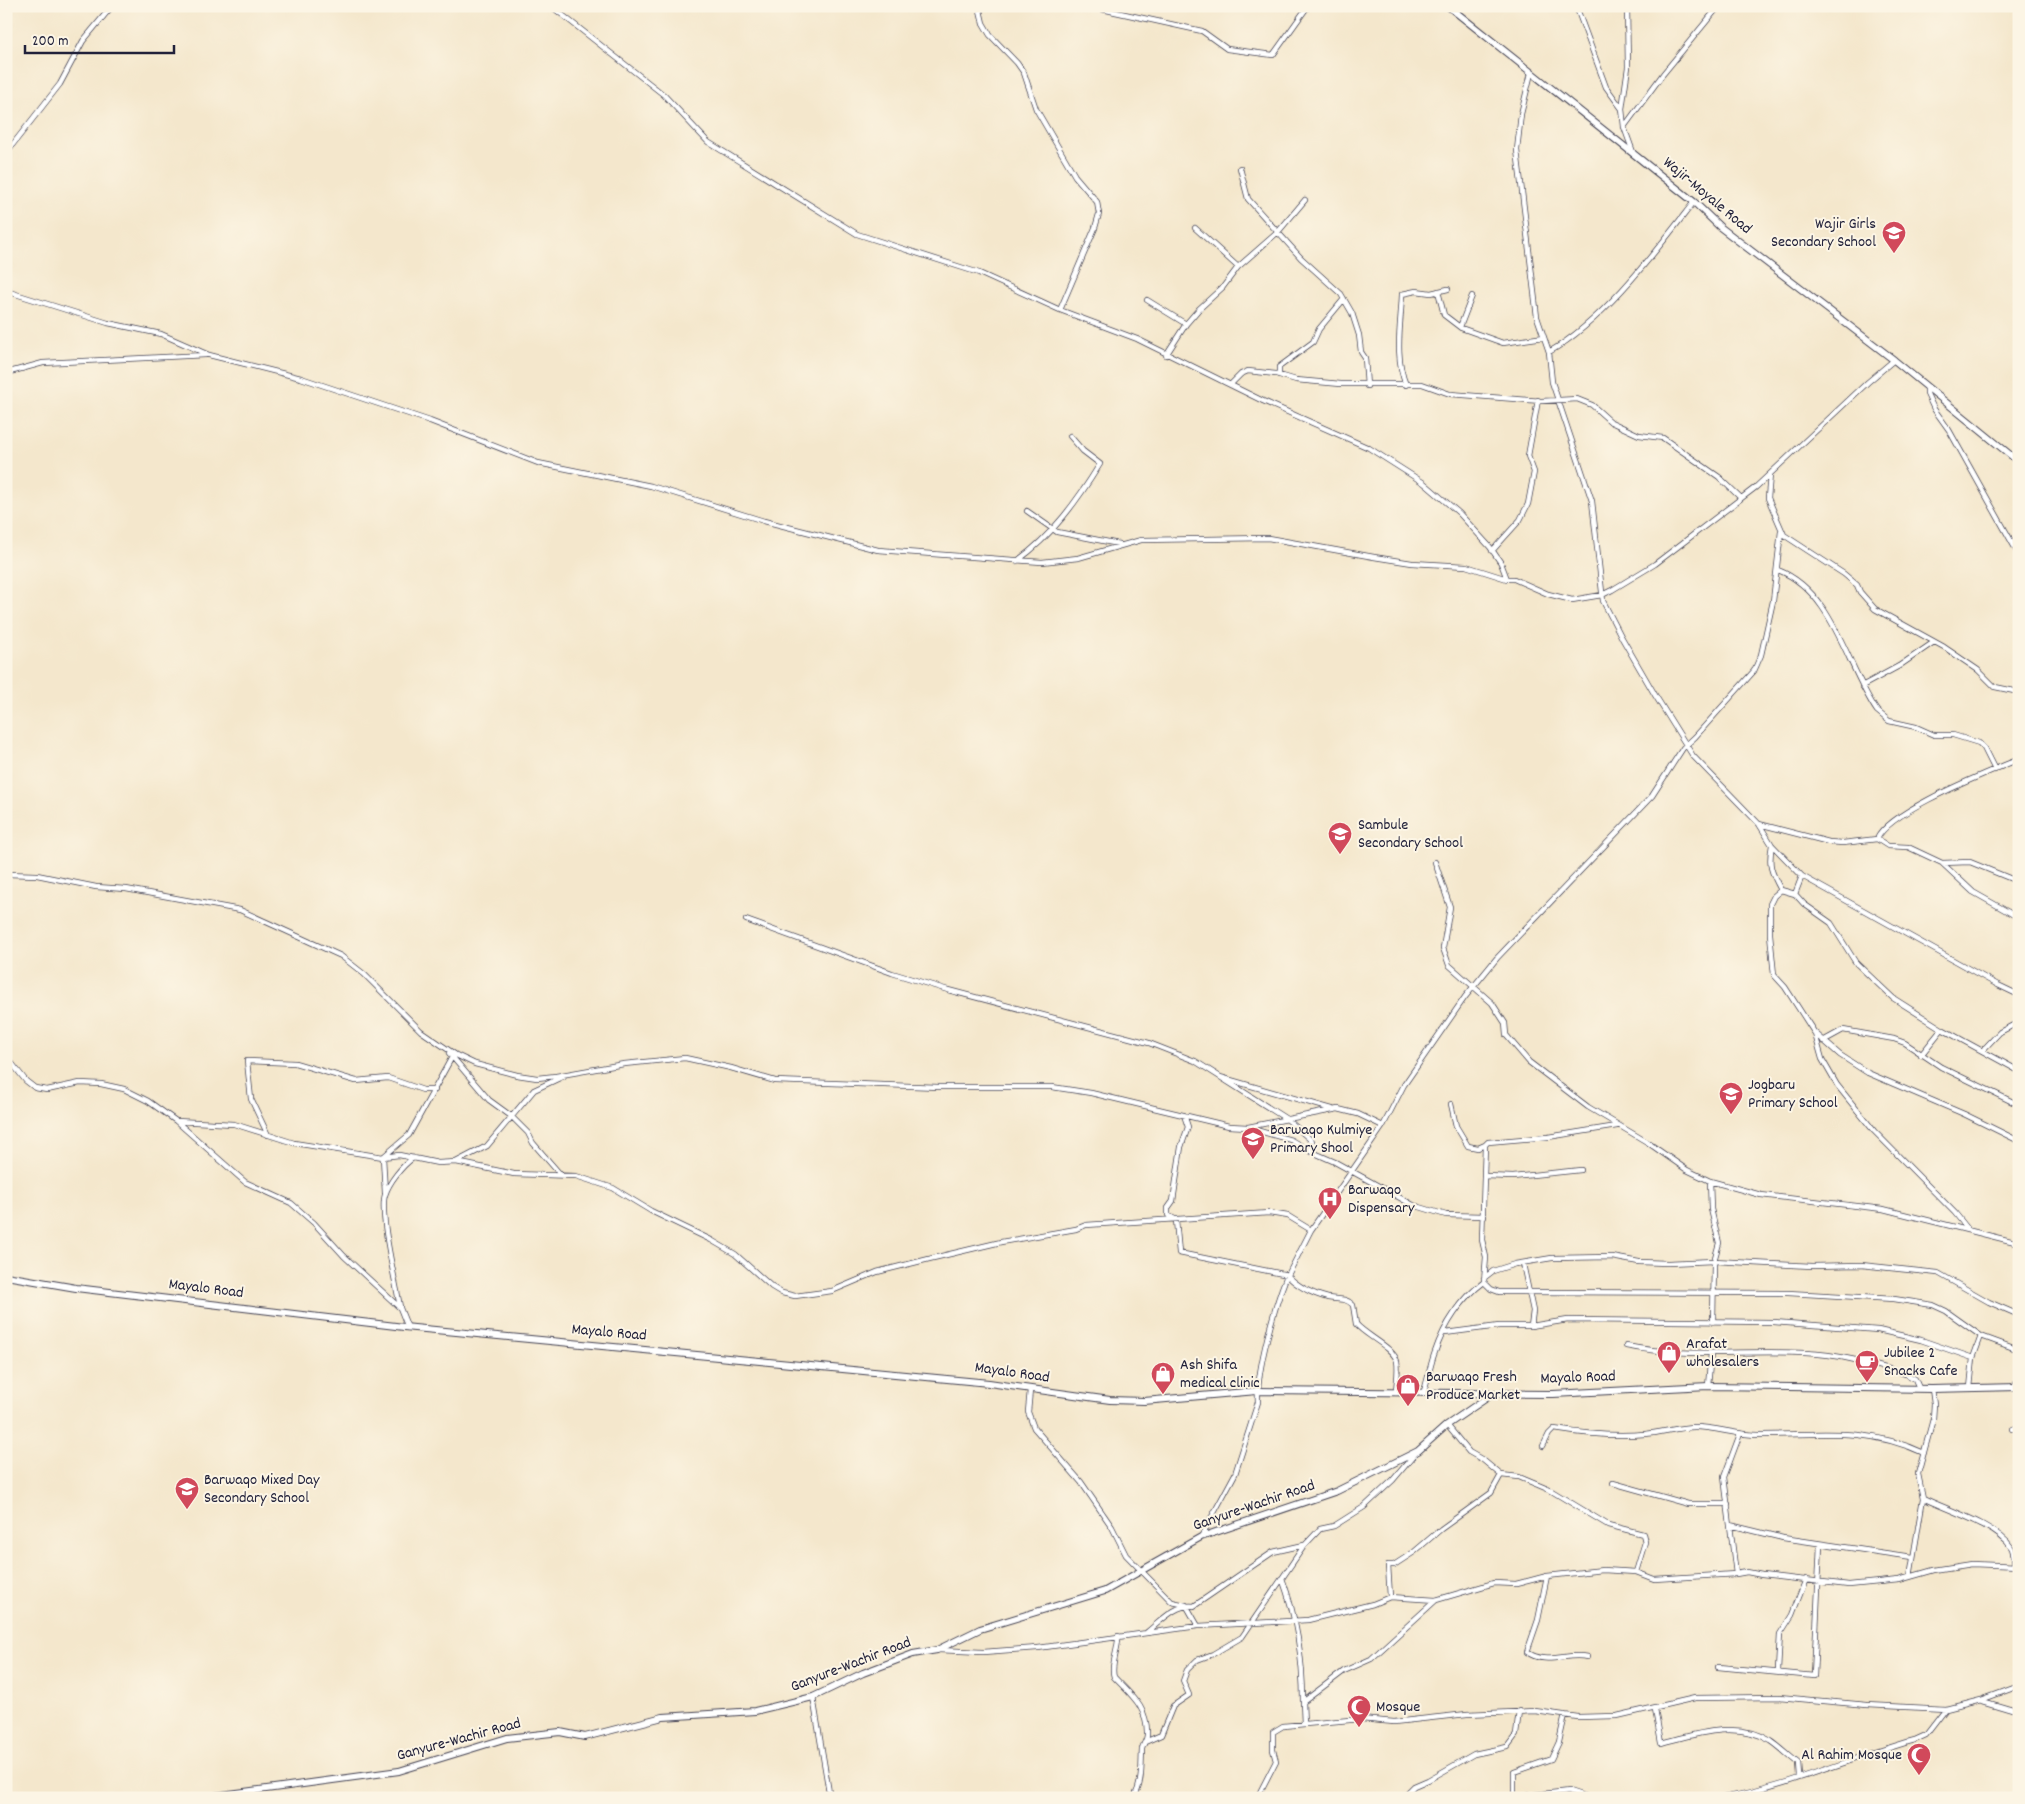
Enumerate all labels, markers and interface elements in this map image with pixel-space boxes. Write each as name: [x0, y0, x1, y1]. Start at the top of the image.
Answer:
scale bar: [25, 22, 174, 54]
text: 200 m: [32, 31, 69, 53]
street label: Wajir-Moyale Road: [1657, 152, 1757, 240]
place label: Wajir Girls Secondary School: [1771, 213, 1876, 254]
school or university icon: Wajir Girls Secondary School: [1881, 220, 1907, 254]
place label: Sambule Secondary School: [1358, 814, 1463, 855]
school or university icon: Sambule Secondary School: [1327, 821, 1353, 855]
place label: Jogbaru Primary School: [1748, 1074, 1838, 1115]
school or university icon: Jogbaru Primary School: [1718, 1081, 1744, 1115]
place label: Barwaqo Kulmiye Primary Shool: [1270, 1119, 1372, 1160]
school or university icon: Barwaqo Kulmiye Primary Shool: [1240, 1126, 1266, 1160]
place label: Barwaqo Dispensary: [1348, 1179, 1415, 1220]
hospital icon: Barwaqo Dispensary: [1317, 1186, 1343, 1220]
street label: Mayalo Road: [167, 1273, 245, 1305]
street label: Mayalo Road: [570, 1318, 648, 1348]
place label: Arafat wholesalers: [1686, 1333, 1760, 1374]
shop icon: Arafat wholesalers: [1656, 1340, 1682, 1374]
place label: Jubilee 2 Snacks Cafe: [1884, 1342, 1957, 1383]
cafe icon: Jubilee 2 Snacks Cafe: [1854, 1349, 1880, 1383]
place label: Ash Shifa medical clinic: [1180, 1354, 1260, 1395]
street label: Mayalo Road: [973, 1356, 1051, 1390]
shop icon: Ash Shifa medical clinic: [1150, 1361, 1176, 1395]
street label: Mayalo Road: [1540, 1365, 1616, 1391]
place label: Barwaqo Fresh Produce Market: [1426, 1366, 1520, 1407]
shop icon: Barwaqo Fresh Produce Market: [1395, 1373, 1421, 1407]
place label: Barwaqo Mixed Day Secondary School: [204, 1469, 320, 1510]
street label: Ganyure-Wachir Road: [1190, 1474, 1318, 1538]
school or university icon: Barwaqo Mixed Day Secondary School: [174, 1476, 200, 1510]
street label: Ganyure-Wachir Road: [787, 1631, 915, 1699]
mosque icon: Mosque: [1346, 1694, 1372, 1728]
place label: Mosque: [1376, 1696, 1420, 1719]
street label: Ganyure-Wachir Road: [394, 1712, 524, 1768]
mosque icon: Al Rahim Mosque: [1906, 1742, 1932, 1776]
place label: Al Rahim Mosque: [1801, 1744, 1902, 1767]

